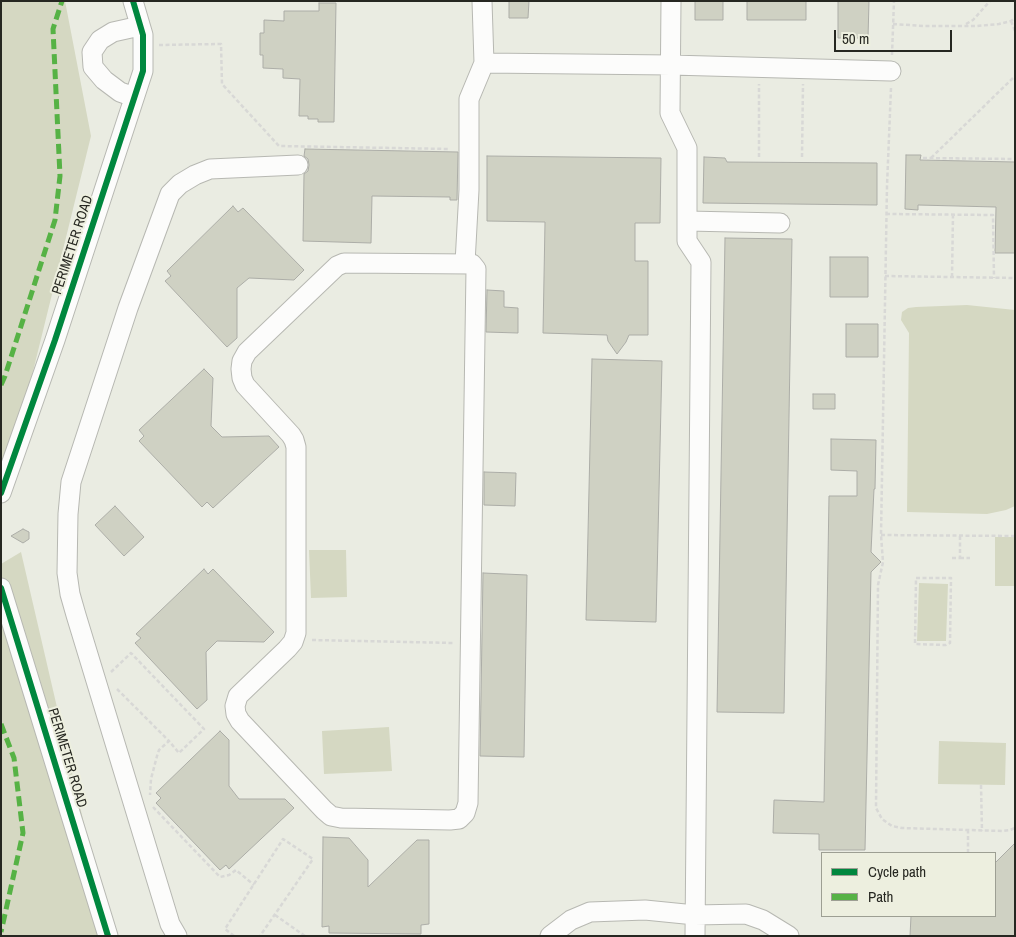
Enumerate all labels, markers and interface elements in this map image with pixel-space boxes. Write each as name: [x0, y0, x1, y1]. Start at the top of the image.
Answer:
scale bar: [836, 20, 954, 52]
text: 50 m: [842, 28, 869, 49]
street label: PERIMETER ROAD: [49, 193, 97, 297]
street label: PERIMETER ROAD: [44, 706, 90, 810]
legend: [821, 852, 996, 917]
text: Cycle path: [868, 861, 926, 882]
text: Path: [868, 886, 893, 907]

